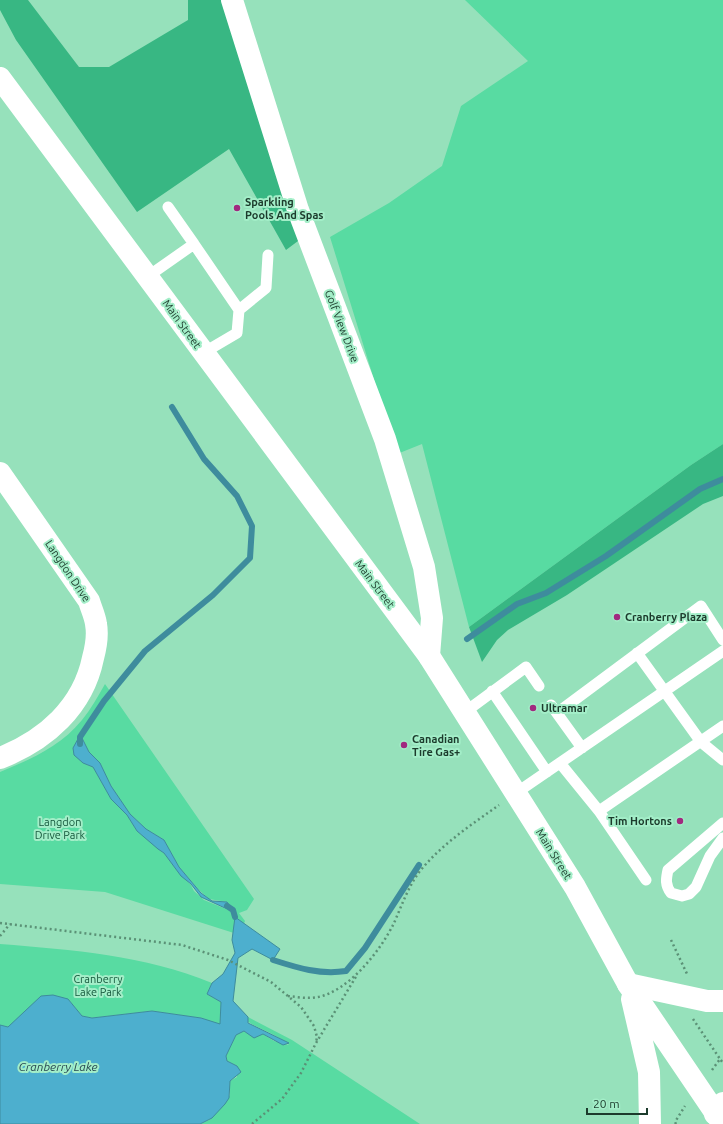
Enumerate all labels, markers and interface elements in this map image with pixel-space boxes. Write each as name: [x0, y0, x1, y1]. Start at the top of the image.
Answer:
place label: Sparkling Pools And Spas: [245, 196, 324, 221]
marker: Sparkling Pools And Spas: [232, 203, 242, 213]
street label: Golf View Drive: [323, 288, 361, 364]
street label: Main Street: [160, 297, 204, 351]
street label: Langdon Drive: [43, 538, 93, 604]
street label: Main Street: [353, 557, 397, 611]
place label: Cranberry Plaza: [625, 611, 707, 623]
marker: Cranberry Plaza: [612, 612, 622, 622]
place label: Ultramar: [541, 702, 588, 714]
marker: Ultramar: [528, 703, 538, 713]
place label: Canadian Tire Gas+: [412, 733, 460, 758]
marker: Canadian Tire Gas+: [399, 740, 409, 750]
place label: Tim Hortons: [608, 815, 672, 827]
park label: Langdon Drive Park: [35, 816, 86, 841]
marker: Tim Hortons: [675, 816, 685, 826]
street label: Main Street: [534, 826, 575, 882]
park label: Cranberry Lake Park: [73, 973, 123, 998]
water label: Cranberry Lake: [18, 1060, 98, 1073]
scale bar: [587, 1090, 647, 1116]
text: 20 m: [593, 1097, 620, 1110]

